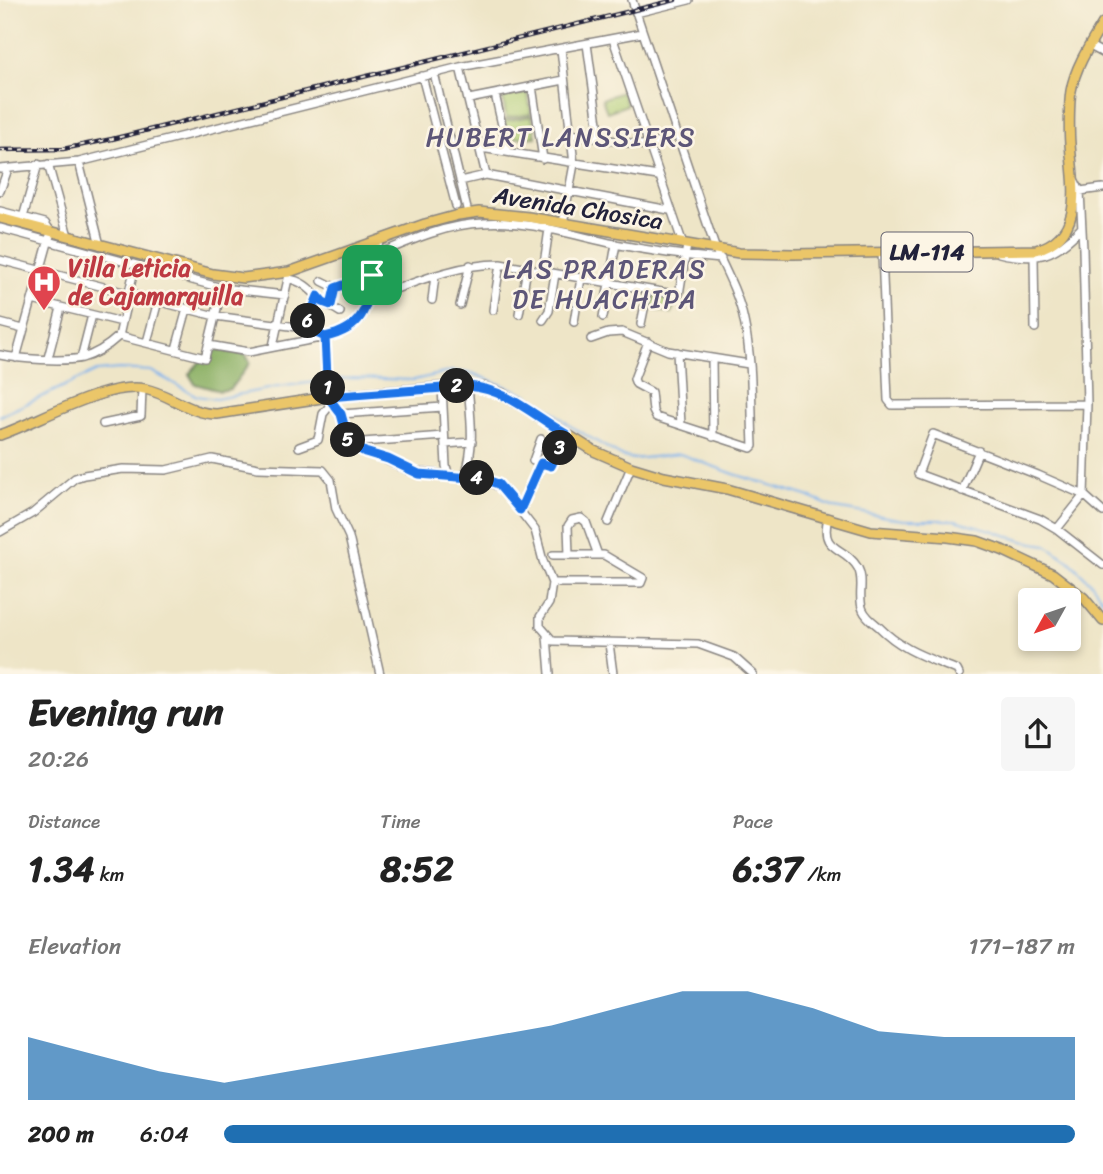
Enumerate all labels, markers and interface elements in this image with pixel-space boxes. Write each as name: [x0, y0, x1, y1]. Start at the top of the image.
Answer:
district label: HUBERT LANSSIERS: [426, 114, 696, 160]
street label: Avenida Chosica: [489, 174, 666, 242]
road number: LM-114: [881, 232, 972, 272]
pin: [342, 245, 402, 305]
district label: LAS PRADERAS DE HUACHIPA: [503, 246, 707, 322]
place label: Villa Leticia de Cajamarquilla: [68, 247, 243, 317]
icon: arrive: [353, 256, 391, 294]
hospital icon: Villa Leticia de Cajamarquilla: [25, 263, 63, 312]
pin: 6: [290, 304, 326, 338]
text: 6: [302, 304, 313, 337]
pin: 2: [440, 368, 475, 404]
text: 2: [451, 369, 462, 402]
pin: 1: [310, 370, 346, 406]
text: 1: [323, 371, 332, 404]
pin: 5: [330, 422, 366, 458]
text: 5: [342, 423, 353, 456]
pin: 3: [542, 430, 578, 466]
text: 3: [554, 431, 565, 464]
pin: 4: [460, 461, 494, 496]
text: 4: [471, 461, 482, 494]
north arrow: [1018, 588, 1082, 651]
map controls: [1018, 588, 1081, 651]
text: Evening run: [28, 679, 224, 746]
button: share: [1001, 697, 1075, 771]
text: 20:26: [28, 739, 89, 780]
text: Distance: [28, 805, 100, 838]
text: Time: [380, 805, 421, 838]
text: Pace: [733, 805, 773, 838]
text: 1.34: [28, 838, 95, 900]
text: 8:52: [380, 838, 454, 900]
text: 6:37: [733, 838, 802, 900]
text: km: [95, 858, 124, 891]
text: /km: [802, 858, 841, 891]
text: Elevation: [28, 926, 121, 967]
text: 171–187 m: [969, 926, 1075, 967]
text: 200 m: [28, 1114, 94, 1155]
text: 6:04: [140, 1114, 189, 1155]

